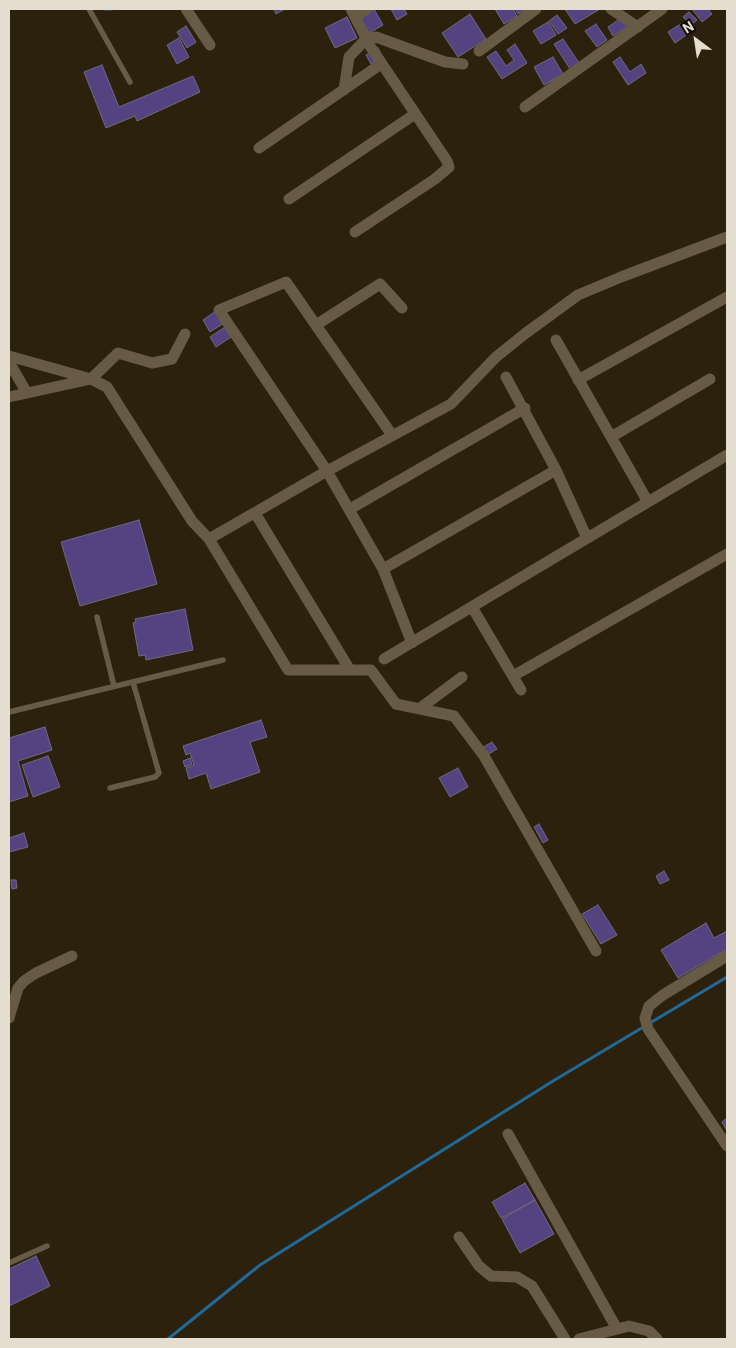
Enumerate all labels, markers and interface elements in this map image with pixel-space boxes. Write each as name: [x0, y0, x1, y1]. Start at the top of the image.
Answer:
north arrow: [671, 15, 721, 65]
text: N: [680, 18, 697, 37]

